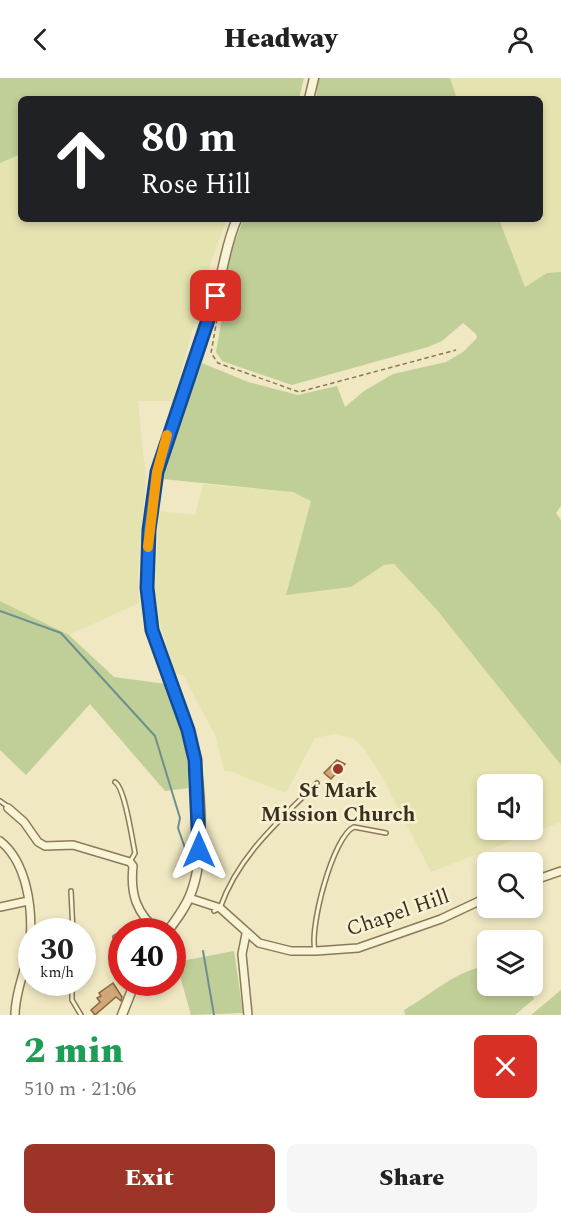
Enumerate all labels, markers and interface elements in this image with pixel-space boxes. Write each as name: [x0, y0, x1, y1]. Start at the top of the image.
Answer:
text: Headway: [224, 18, 337, 60]
icon: back: [24, 23, 57, 56]
icon: person: [504, 23, 537, 56]
text: 80 m: [141, 107, 236, 170]
icon: ahead: [42, 120, 120, 198]
text: Rose Hill: [141, 164, 251, 206]
pin: [190, 270, 241, 321]
icon: arrive: [199, 279, 232, 312]
marker: St Mark Mission Church: [331, 762, 345, 776]
map controls: [477, 774, 543, 996]
button: sound: [477, 774, 543, 840]
place label: St Mark Mission Church: [261, 775, 416, 831]
position arrow: [167, 818, 231, 882]
button: search: [477, 852, 543, 918]
street label: Chapel Hill: [342, 880, 454, 946]
speed limit sign: 40: [108, 918, 186, 996]
text: 30: [40, 927, 74, 973]
button: layers: [477, 930, 543, 996]
text: km/h: [40, 961, 74, 984]
text: 2 min: [24, 1024, 124, 1079]
button: close: [474, 1035, 537, 1098]
text: 510 m · 21:06: [24, 1074, 136, 1104]
button: Exit: [24, 1144, 275, 1213]
button: Share: [287, 1144, 537, 1213]

